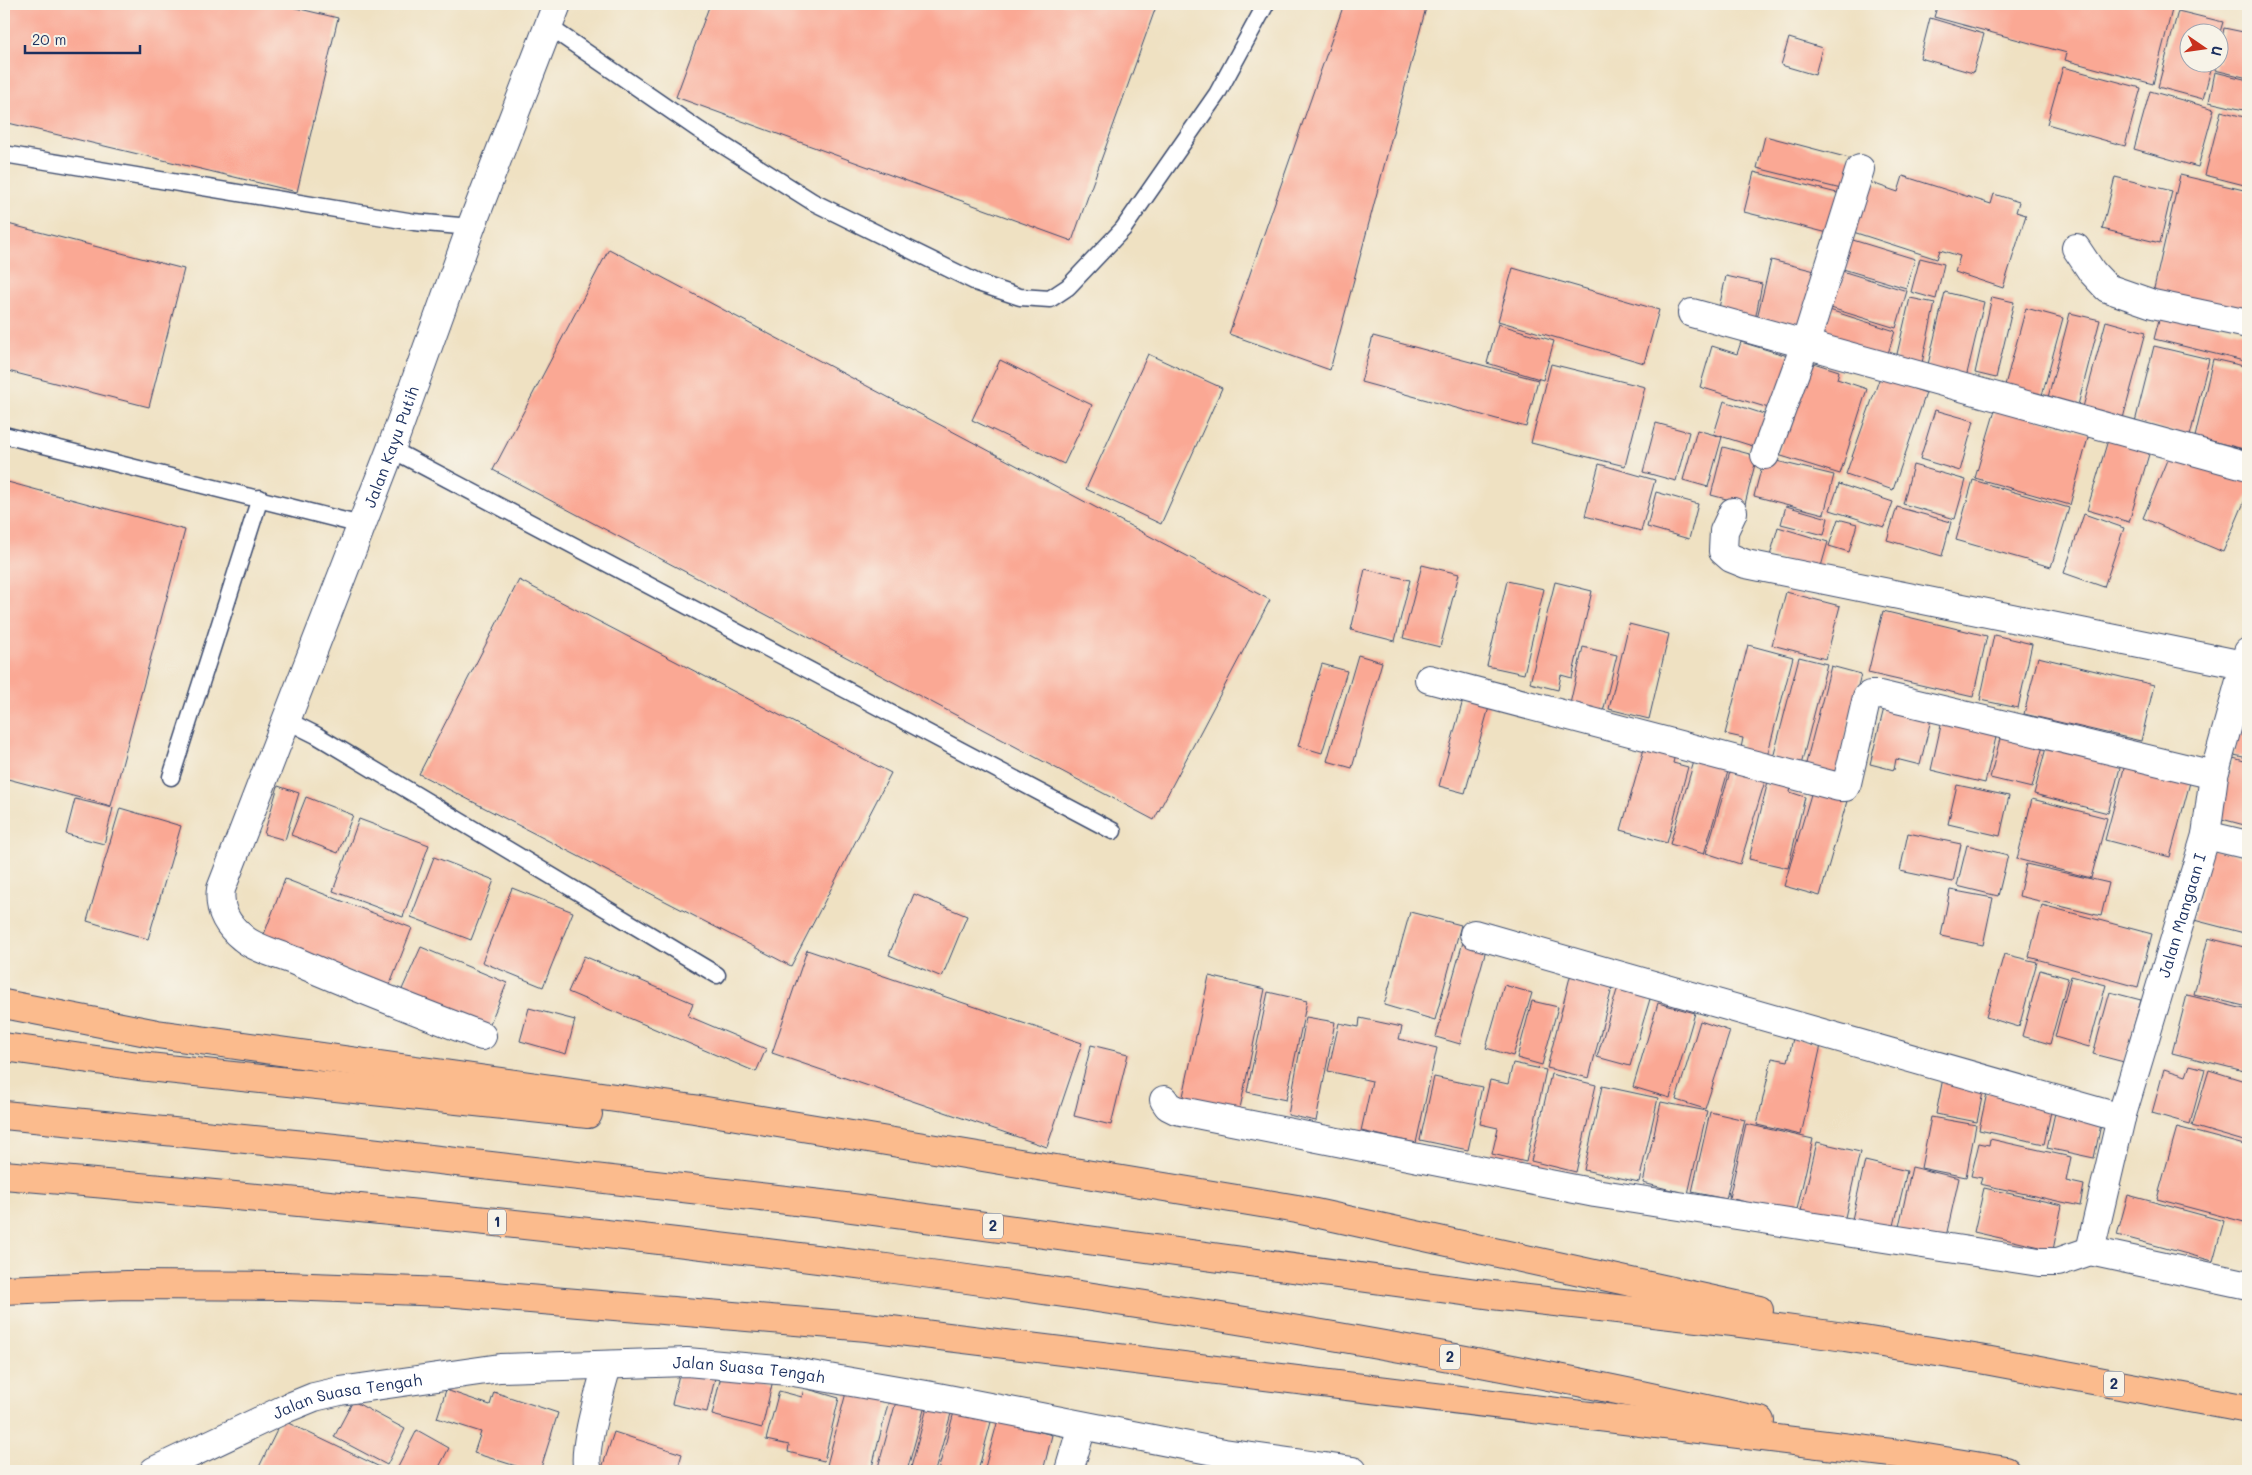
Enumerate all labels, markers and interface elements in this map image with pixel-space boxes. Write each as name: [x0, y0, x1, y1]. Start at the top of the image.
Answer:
scale bar: [25, 22, 140, 54]
north arrow: [2180, 22, 2230, 72]
text: 20 m: [32, 29, 66, 49]
text: U: [2207, 44, 2228, 58]
street label: Jalan Kayu Putih: [358, 383, 423, 510]
street label: Jalan Mangaan I: [2153, 851, 2210, 980]
road number: 1: [488, 1210, 506, 1234]
road number: 2: [983, 1214, 1003, 1238]
road number: 2: [1440, 1344, 1460, 1370]
street label: Jalan Suasa Tengah: [672, 1351, 827, 1387]
street label: Jalan Suasa Tengah: [269, 1368, 423, 1423]
road number: 2: [2104, 1372, 2124, 1396]

